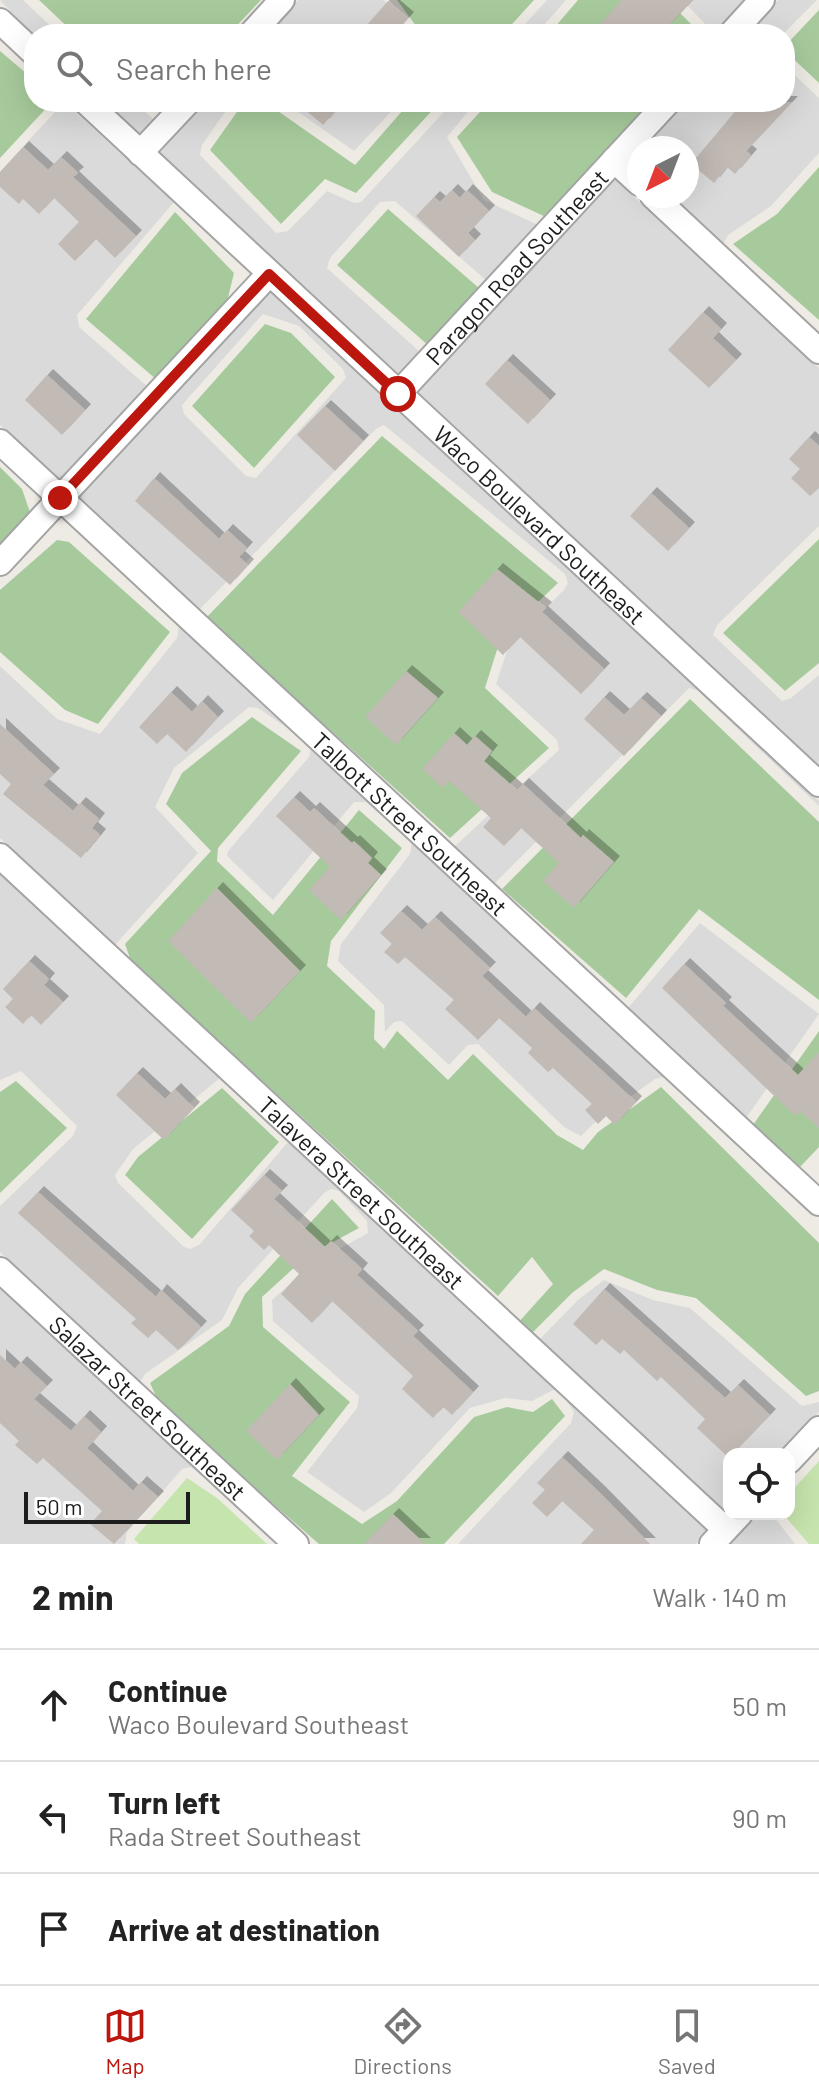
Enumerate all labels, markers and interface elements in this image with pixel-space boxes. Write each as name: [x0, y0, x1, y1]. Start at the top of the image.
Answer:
search box: [24, 24, 795, 112]
icon: search: [52, 46, 96, 90]
text: Search here: [116, 50, 272, 86]
north arrow: [627, 136, 699, 208]
street label: Paragon Road Southeast: [419, 163, 614, 370]
route start: [380, 376, 416, 412]
street label: Waco Boulevard Southeast: [428, 419, 652, 630]
route end: [42, 480, 78, 516]
street label: Talbott Street Southeast: [306, 725, 514, 921]
street label: Talavera Street Southeast: [253, 1090, 471, 1295]
street label: Salazar Street Southeast: [44, 1309, 253, 1505]
map controls: [723, 1448, 795, 1520]
button: locate: [723, 1448, 795, 1520]
scale bar: [24, 1488, 190, 1524]
text: 50 m: [36, 1493, 82, 1519]
text: 2 min: [32, 1576, 114, 1617]
text: Walk · 140 m: [652, 1581, 787, 1612]
text: Continue: [108, 1672, 228, 1708]
icon: ahead: [32, 1683, 76, 1727]
text: 50 m: [732, 1690, 787, 1721]
text: Waco Boulevard Southeast: [108, 1708, 409, 1739]
text: Turn left: [108, 1784, 221, 1820]
icon: left: [32, 1795, 76, 1839]
text: 90 m: [732, 1802, 787, 1833]
text: Rada Street Southeast: [108, 1820, 362, 1851]
icon: arrive: [32, 1907, 76, 1951]
text: Arrive at destination: [108, 1911, 380, 1947]
tab: Map: [103, 2004, 147, 2078]
tab: Directions: [353, 2004, 452, 2078]
tab: Saved: [658, 2004, 716, 2078]

